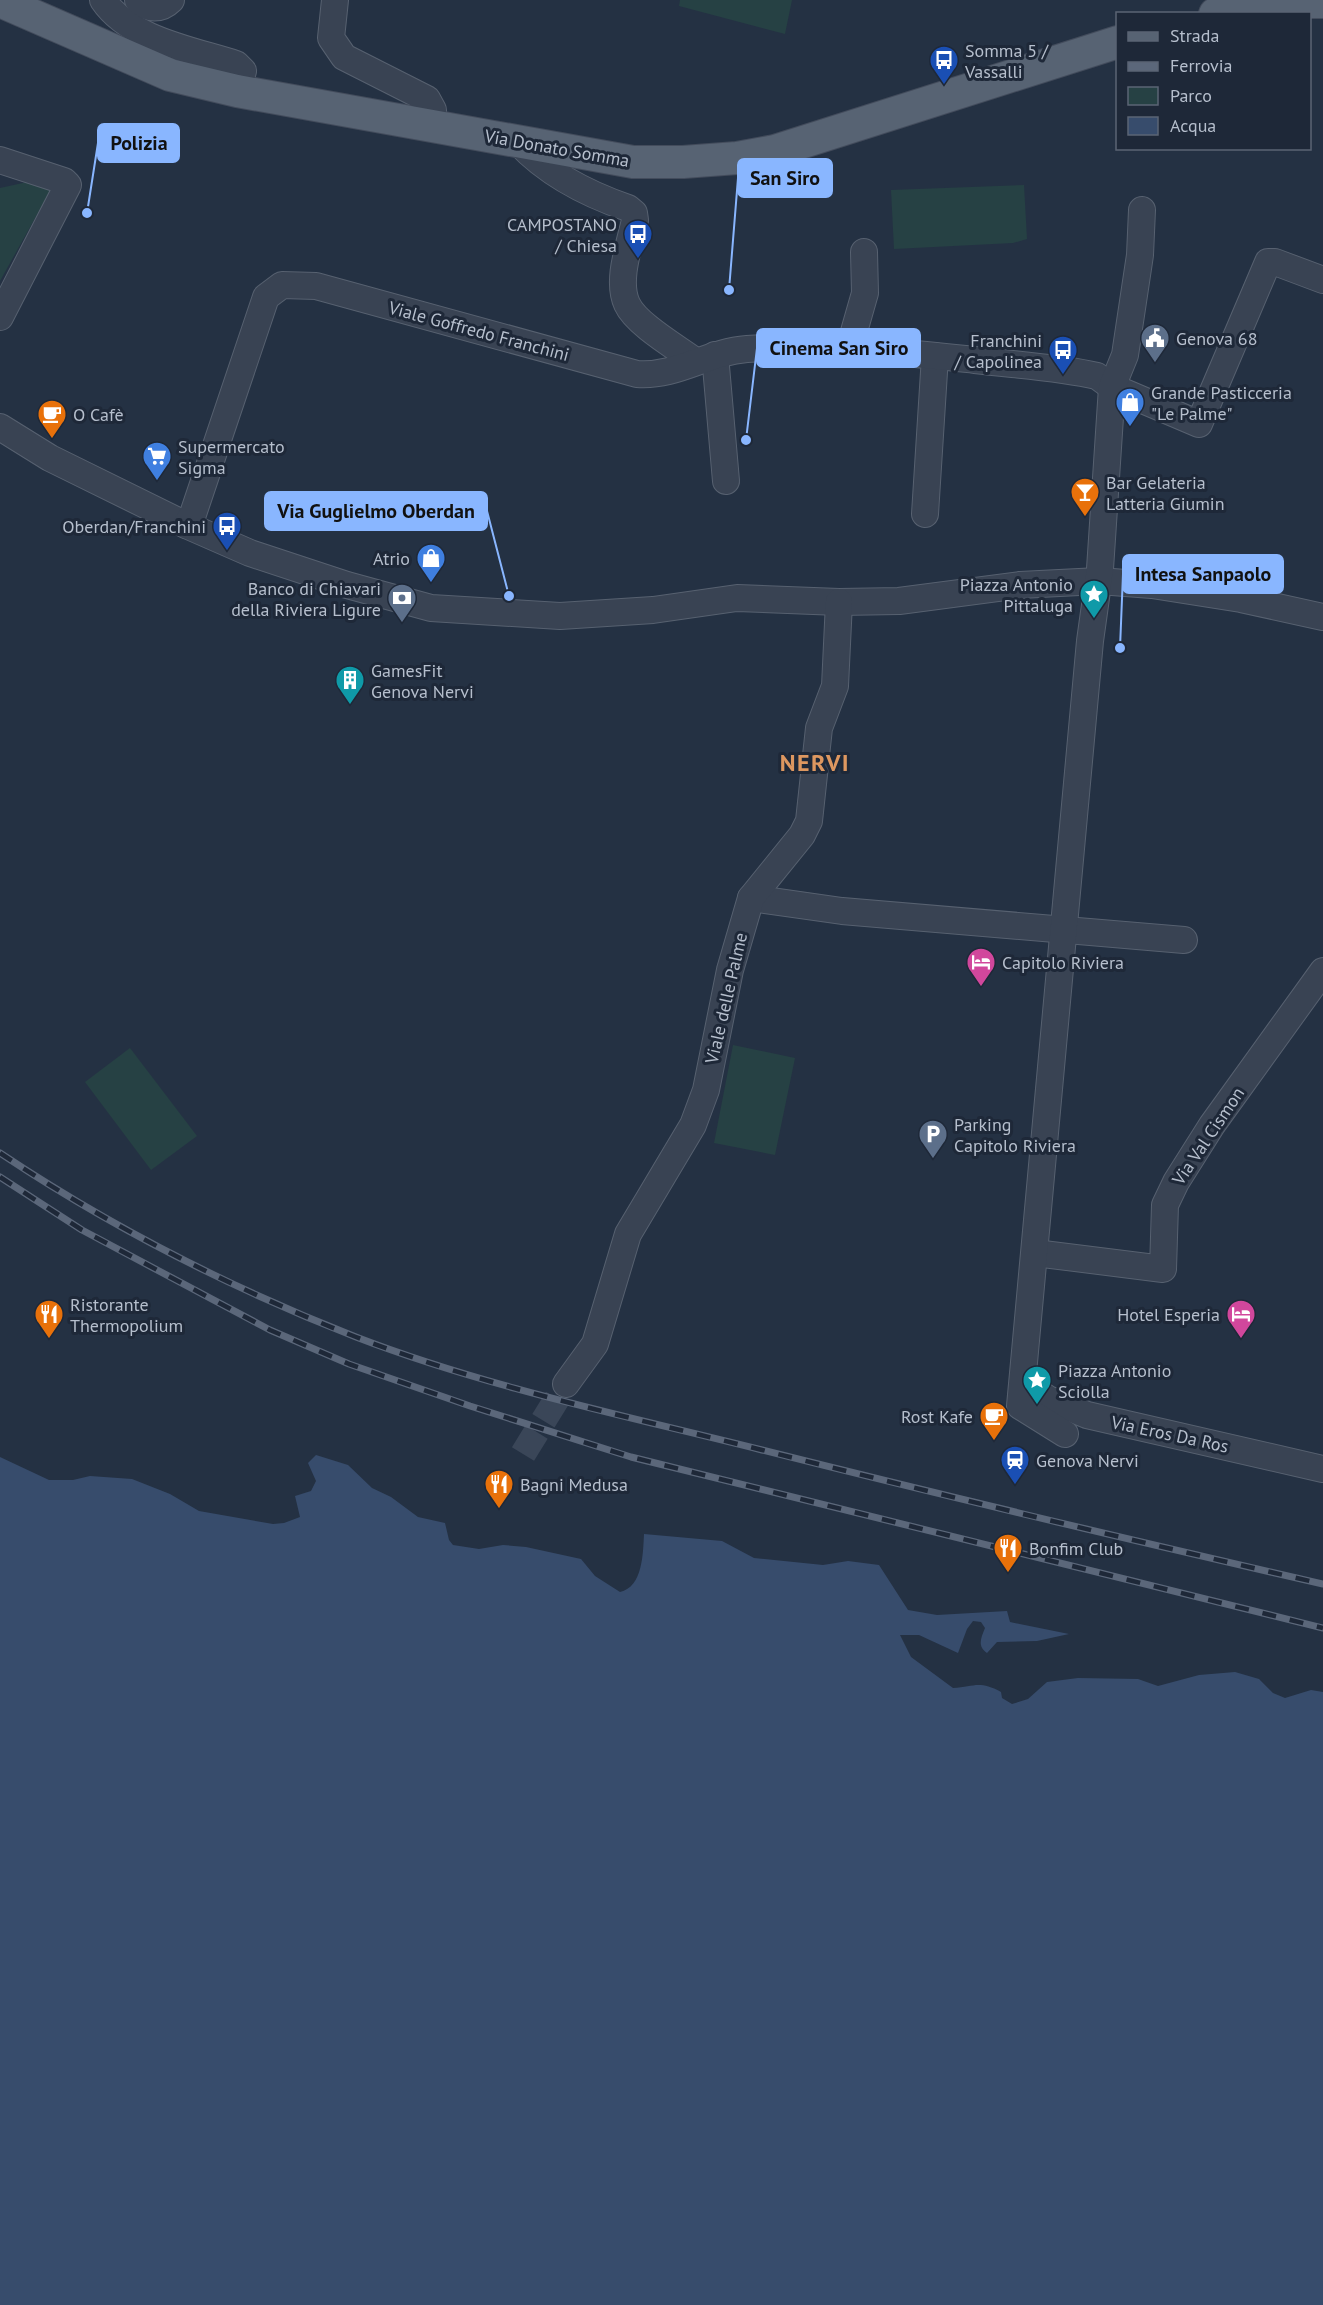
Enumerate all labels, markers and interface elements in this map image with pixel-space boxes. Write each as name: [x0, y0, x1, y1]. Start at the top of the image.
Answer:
legend: [1116, 12, 1311, 150]
text: Strada: [1170, 24, 1219, 47]
place label: Somma 5 / Vassalli: [964, 39, 1050, 83]
bus stop icon: Somma 5 / Vassalli: [928, 44, 960, 86]
text: Ferrovia: [1170, 54, 1233, 77]
text: Parco: [1170, 84, 1212, 107]
text: Acqua: [1170, 114, 1216, 137]
callout: Polizia: [98, 124, 179, 162]
street label: Via Donato Somma: [482, 124, 631, 172]
text: Polizia: [110, 130, 168, 156]
callout: San Siro: [738, 159, 832, 197]
text: San Siro: [750, 165, 820, 191]
place label: CAMPOSTANO / Chiesa: [507, 213, 617, 257]
bus stop icon: CAMPOSTANO / Chiesa: [622, 218, 654, 260]
street label: Viale Goffredo Franchini: [385, 296, 572, 366]
public building icon: Genova 68: [1139, 322, 1171, 364]
place label: Genova 68: [1176, 327, 1257, 350]
callout: Cinema San Siro: [757, 329, 920, 367]
place label: Franchini / Capolinea: [954, 329, 1042, 373]
bus stop icon: Franchini / Capolinea: [1047, 334, 1079, 376]
text: Cinema San Siro: [770, 335, 909, 361]
place label: Grande Pasticceria "Le Palme": [1151, 381, 1292, 425]
shop icon: Grande Pasticceria "Le Palme": [1114, 386, 1146, 428]
cafe icon: O Cafè: [36, 398, 68, 440]
place label: O Cafè: [73, 403, 124, 426]
place label: Supermercato Sigma: [178, 435, 285, 479]
supermarket icon: Supermercato Sigma: [141, 440, 173, 482]
place label: Bar Gelateria Latteria Giumin: [1106, 471, 1225, 515]
bar icon: Bar Gelateria Latteria Giumin: [1069, 476, 1101, 518]
callout: Via Guglielmo Oberdan: [265, 492, 487, 530]
text: Via Guglielmo Oberdan: [276, 498, 475, 524]
bus stop icon: Oberdan/Franchini: [211, 510, 243, 552]
place label: Oberdan/Franchini: [62, 515, 206, 538]
shop icon: Atrio: [415, 542, 447, 584]
place label: Atrio: [373, 547, 410, 570]
callout: Intesa Sanpaolo: [1123, 555, 1283, 593]
text: Intesa Sanpaolo: [1135, 561, 1272, 587]
place label: Piazza Antonio Pittaluga: [960, 573, 1073, 617]
place label: Banco di Chiavari della Riviera Ligure: [231, 577, 381, 621]
place icon: Piazza Antonio Pittaluga: [1078, 578, 1110, 620]
bank icon: Banco di Chiavari della Riviera Ligure: [386, 582, 418, 624]
place label: GamesFit Genova Nervi: [371, 659, 474, 703]
building icon: GamesFit Genova Nervi: [334, 664, 366, 706]
district label: NERVI: [780, 747, 850, 778]
street label: Viale delle Palme: [700, 930, 752, 1067]
hotel icon: Capitolo Riviera: [965, 946, 997, 988]
place label: Capitolo Riviera: [1002, 951, 1124, 974]
street label: Via Val Cismon: [1166, 1083, 1249, 1190]
place label: Parking Capitolo Riviera: [954, 1113, 1076, 1157]
parking icon: Parking Capitolo Riviera: [917, 1118, 949, 1160]
place label: Ristorante Thermopolium: [70, 1293, 183, 1337]
restaurant icon: Ristorante Thermopolium: [33, 1298, 65, 1340]
hotel icon: Hotel Esperia: [1225, 1298, 1257, 1340]
place label: Hotel Esperia: [1117, 1303, 1220, 1326]
place label: Piazza Antonio Sciolla: [1058, 1359, 1171, 1403]
place icon: Piazza Antonio Sciolla: [1021, 1364, 1053, 1406]
cafe icon: Rost Kafe: [978, 1400, 1010, 1442]
place label: Rost Kafe: [901, 1405, 973, 1428]
street label: Via Eros Da Ros: [1108, 1410, 1231, 1458]
station icon: Genova Nervi: [999, 1444, 1031, 1486]
place label: Genova Nervi: [1036, 1449, 1139, 1472]
restaurant icon: Bagni Medusa: [483, 1468, 515, 1510]
place label: Bagni Medusa: [520, 1473, 628, 1496]
restaurant icon: Bonfim Club: [992, 1532, 1024, 1574]
place label: Bonfim Club: [1029, 1537, 1123, 1560]

